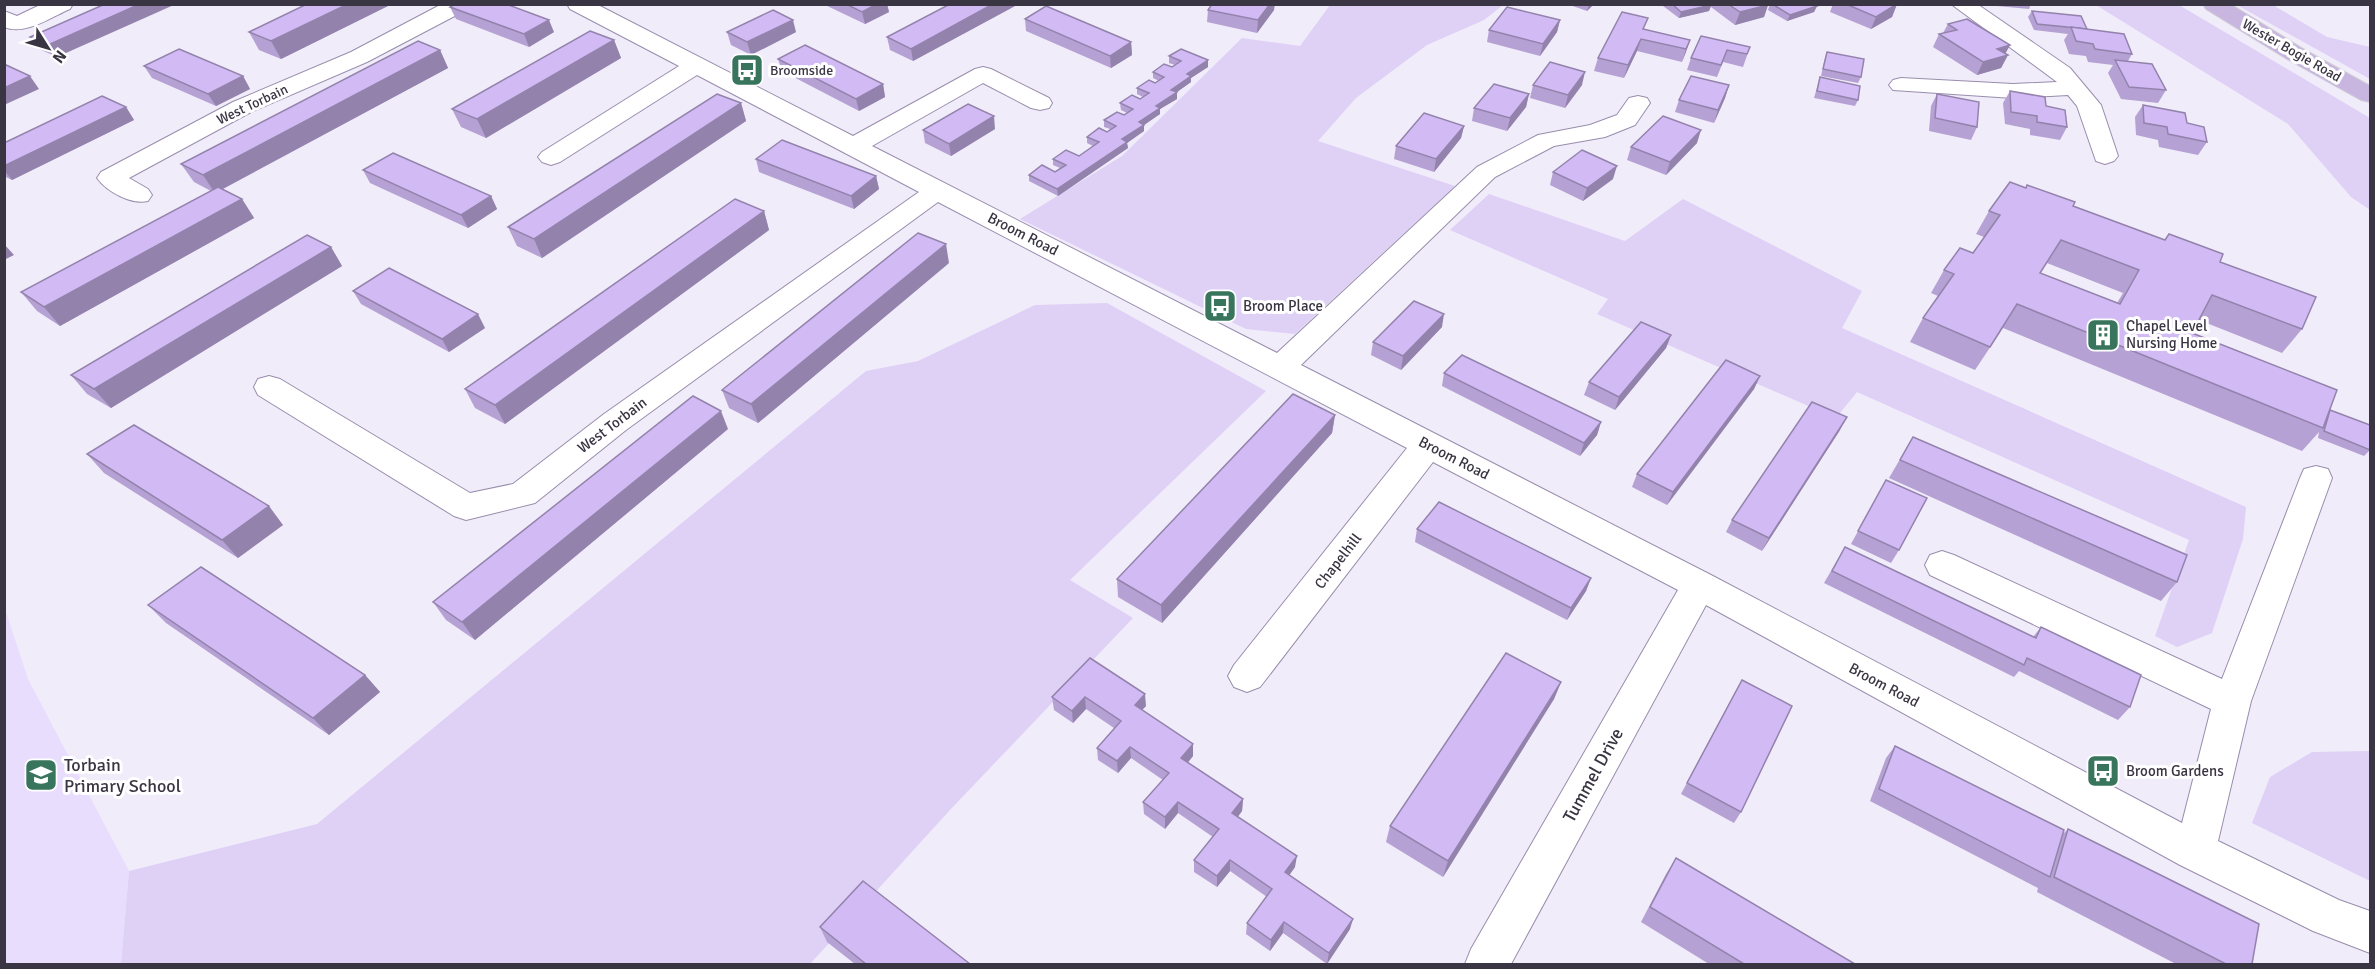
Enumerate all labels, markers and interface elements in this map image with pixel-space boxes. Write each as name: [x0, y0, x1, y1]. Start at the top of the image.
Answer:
street label: Wester Bogie Road: [2239, 15, 2344, 86]
north arrow: [18, 18, 78, 78]
text: N: [48, 46, 71, 67]
bus stop icon: Broomside: [729, 52, 765, 88]
place label: Broomside: [770, 62, 833, 79]
street label: West Torbain: [214, 81, 290, 128]
street label: Broom Road: [985, 208, 1061, 260]
bus stop icon: Broom Place: [1202, 288, 1238, 324]
place label: Broom Place: [1243, 297, 1323, 315]
building icon: Chapel Level Nursing Home: [2085, 317, 2121, 353]
place label: Chapel Level Nursing Home: [2126, 317, 2217, 352]
street label: West Torbain: [574, 393, 650, 457]
street label: Broom Road: [1416, 432, 1492, 484]
street label: Chapelhill: [1311, 530, 1365, 592]
street label: Broom Road: [1846, 659, 1922, 711]
street label: Tummel Drive: [1558, 724, 1628, 826]
bus stop icon: Broom Gardens: [2085, 753, 2121, 789]
place label: Torbain Primary School: [64, 754, 181, 797]
school or university icon: Torbain Primary School: [23, 757, 59, 793]
place label: Broom Gardens: [2126, 762, 2224, 780]

